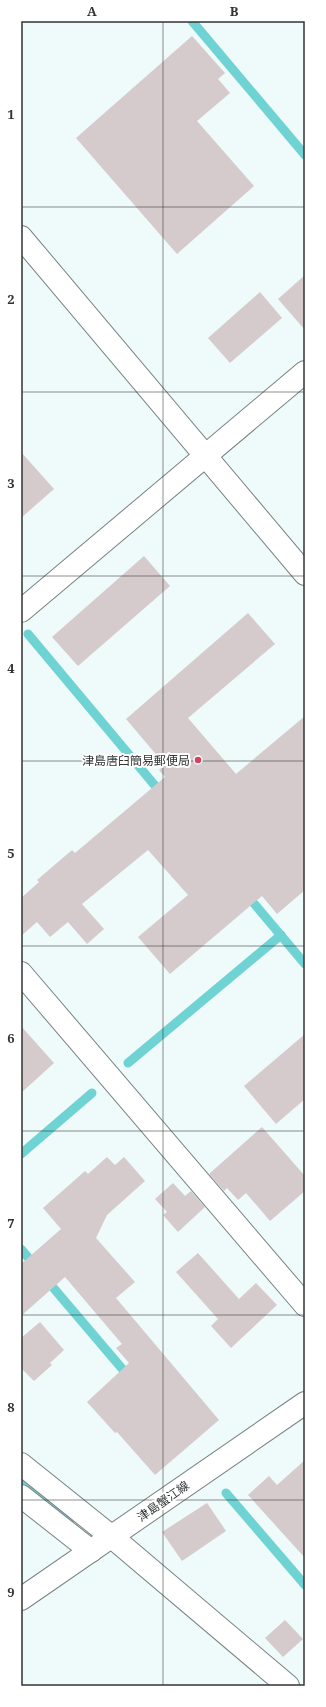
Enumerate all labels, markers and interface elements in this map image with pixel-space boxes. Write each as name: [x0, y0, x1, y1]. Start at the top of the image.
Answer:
text: A: [87, 2, 97, 20]
text: B: [230, 2, 239, 20]
text: 1: [7, 105, 15, 123]
text: 2: [7, 290, 15, 308]
text: 3: [7, 474, 15, 492]
text: 4: [7, 659, 15, 677]
place label: 津島唐臼簡易郵便局: [82, 752, 190, 769]
marker: 津島唐臼簡易郵便局: [193, 755, 203, 765]
text: 5: [7, 844, 15, 862]
text: 6: [7, 1029, 15, 1047]
text: 7: [7, 1214, 15, 1232]
text: 8: [7, 1398, 15, 1416]
street label: 津島蟹江線: [134, 1477, 192, 1525]
text: 9: [7, 1583, 15, 1601]

